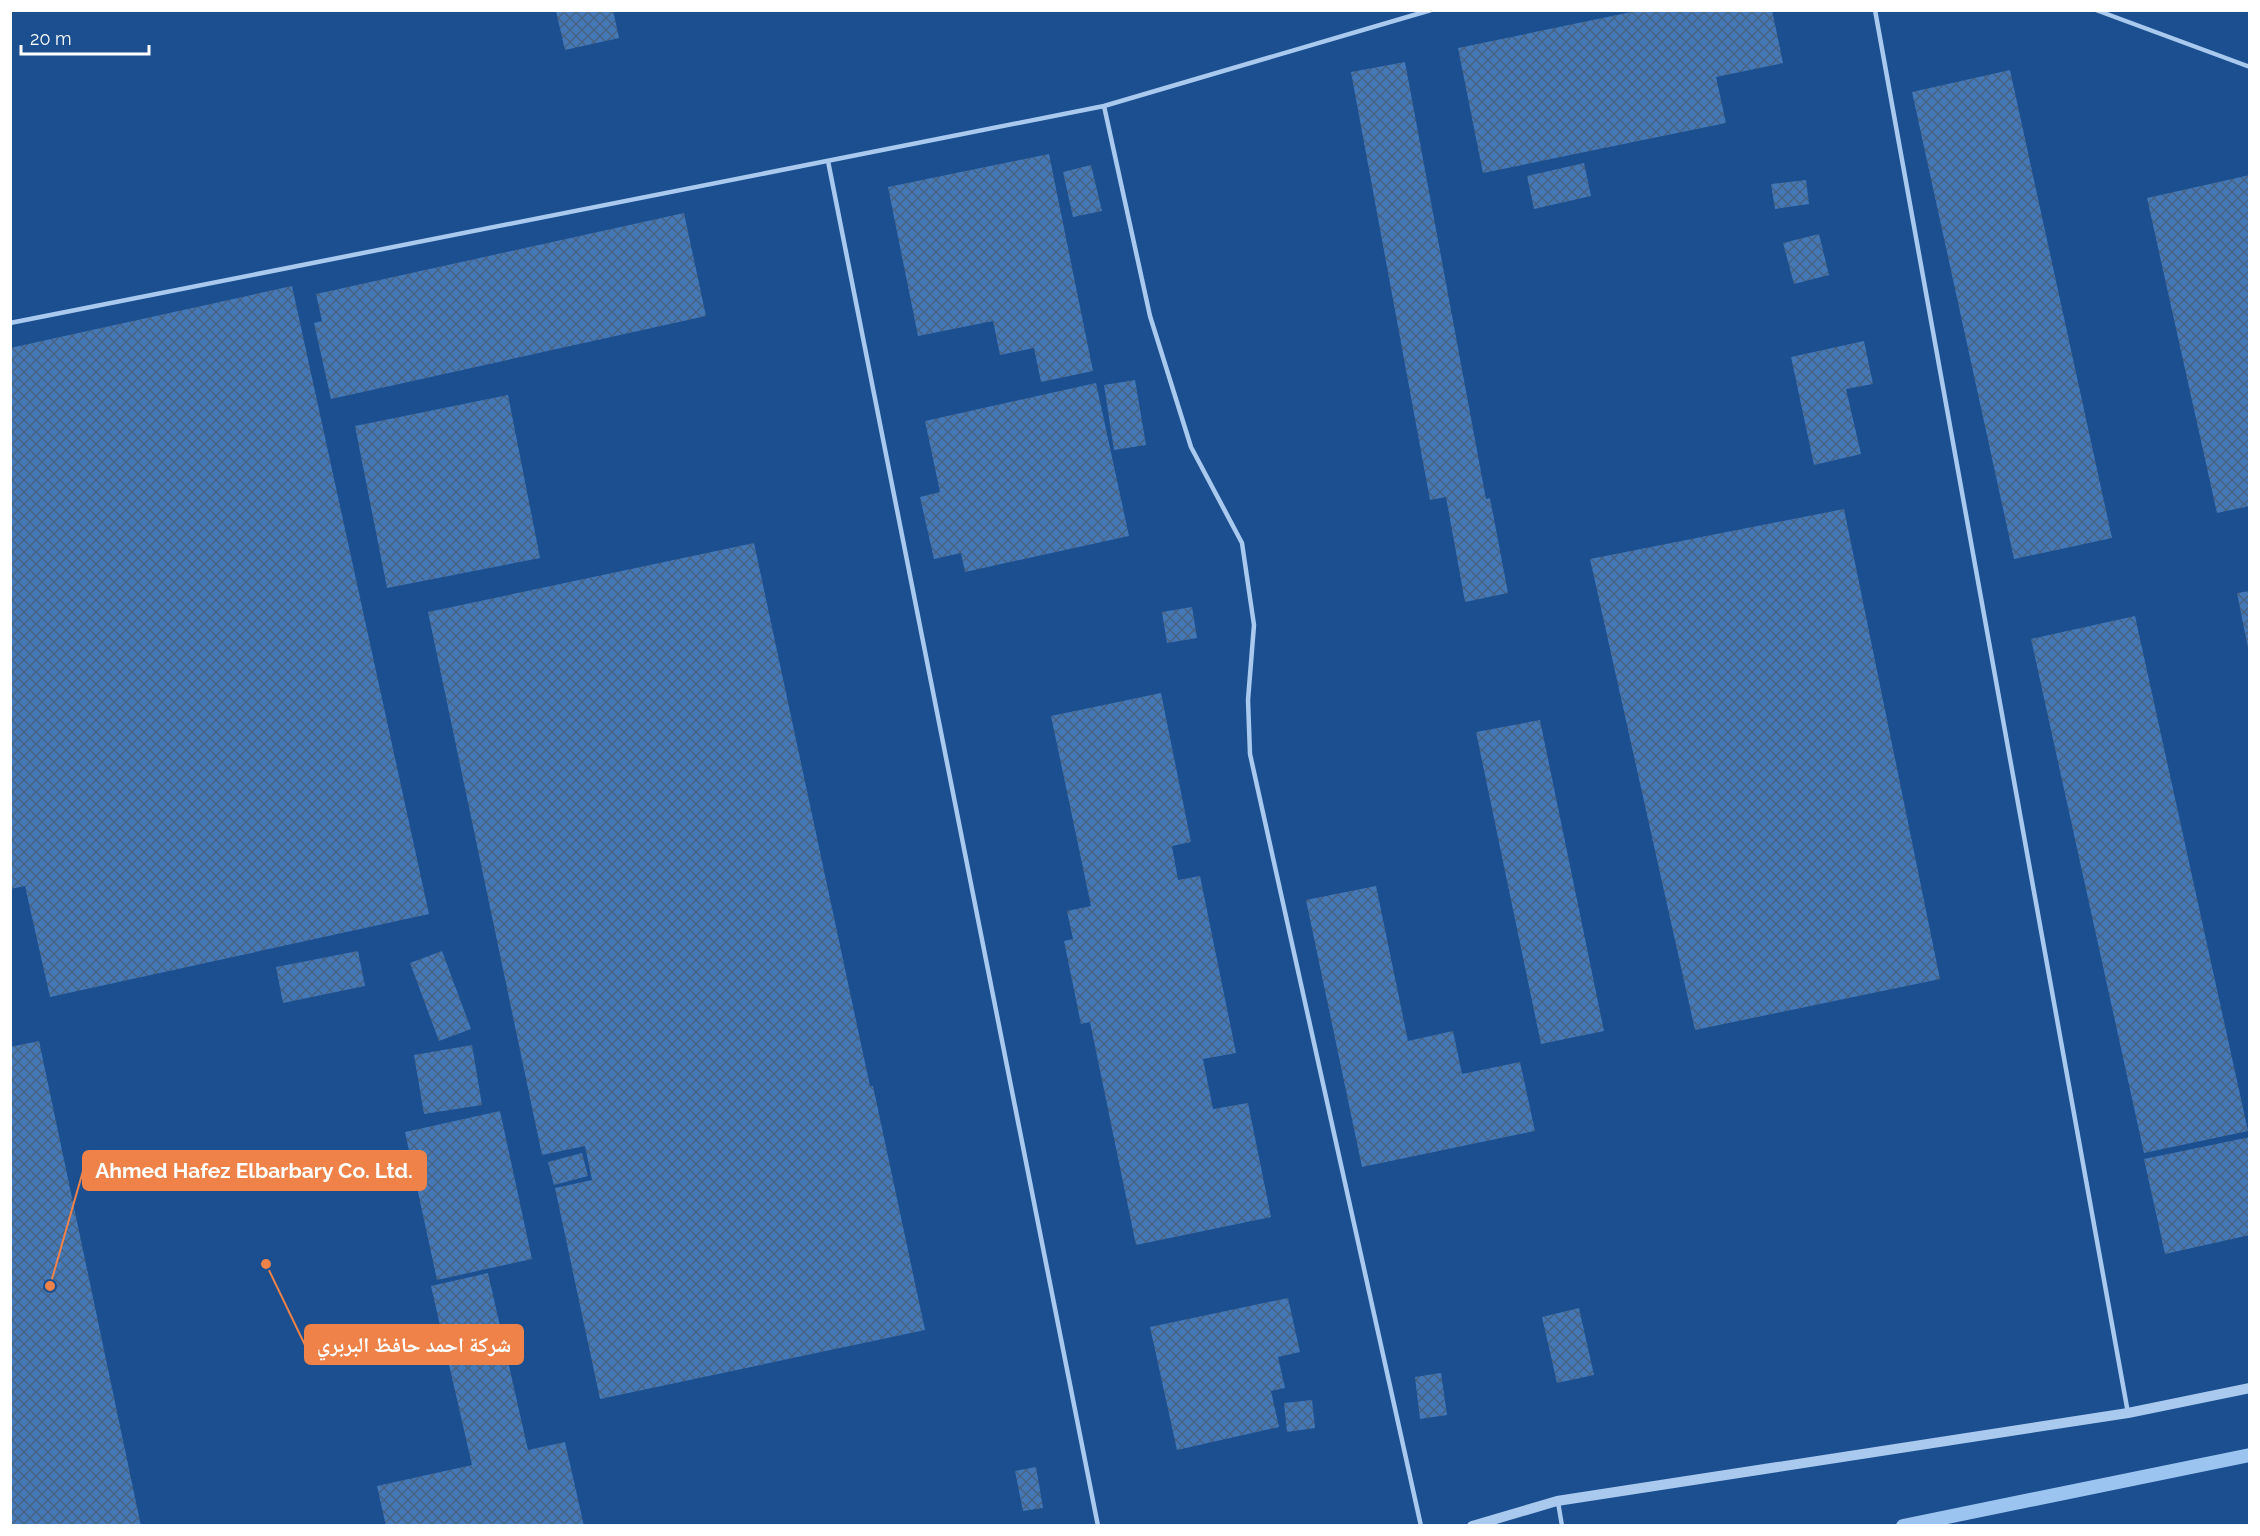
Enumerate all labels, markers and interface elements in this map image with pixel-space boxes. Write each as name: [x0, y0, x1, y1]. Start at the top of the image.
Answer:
scale bar: [21, 18, 148, 56]
text: 20 m: [30, 28, 72, 49]
callout: Ahmed Hafez Elbarbary Co. Ltd.: [83, 1151, 426, 1190]
text: Ahmed Hafez Elbarbary Co. Ltd.: [95, 1158, 413, 1183]
callout: شركة احمد حافظ البربري: [305, 1325, 523, 1364]
text: شركة احمد حافظ البربري: [317, 1332, 511, 1361]

